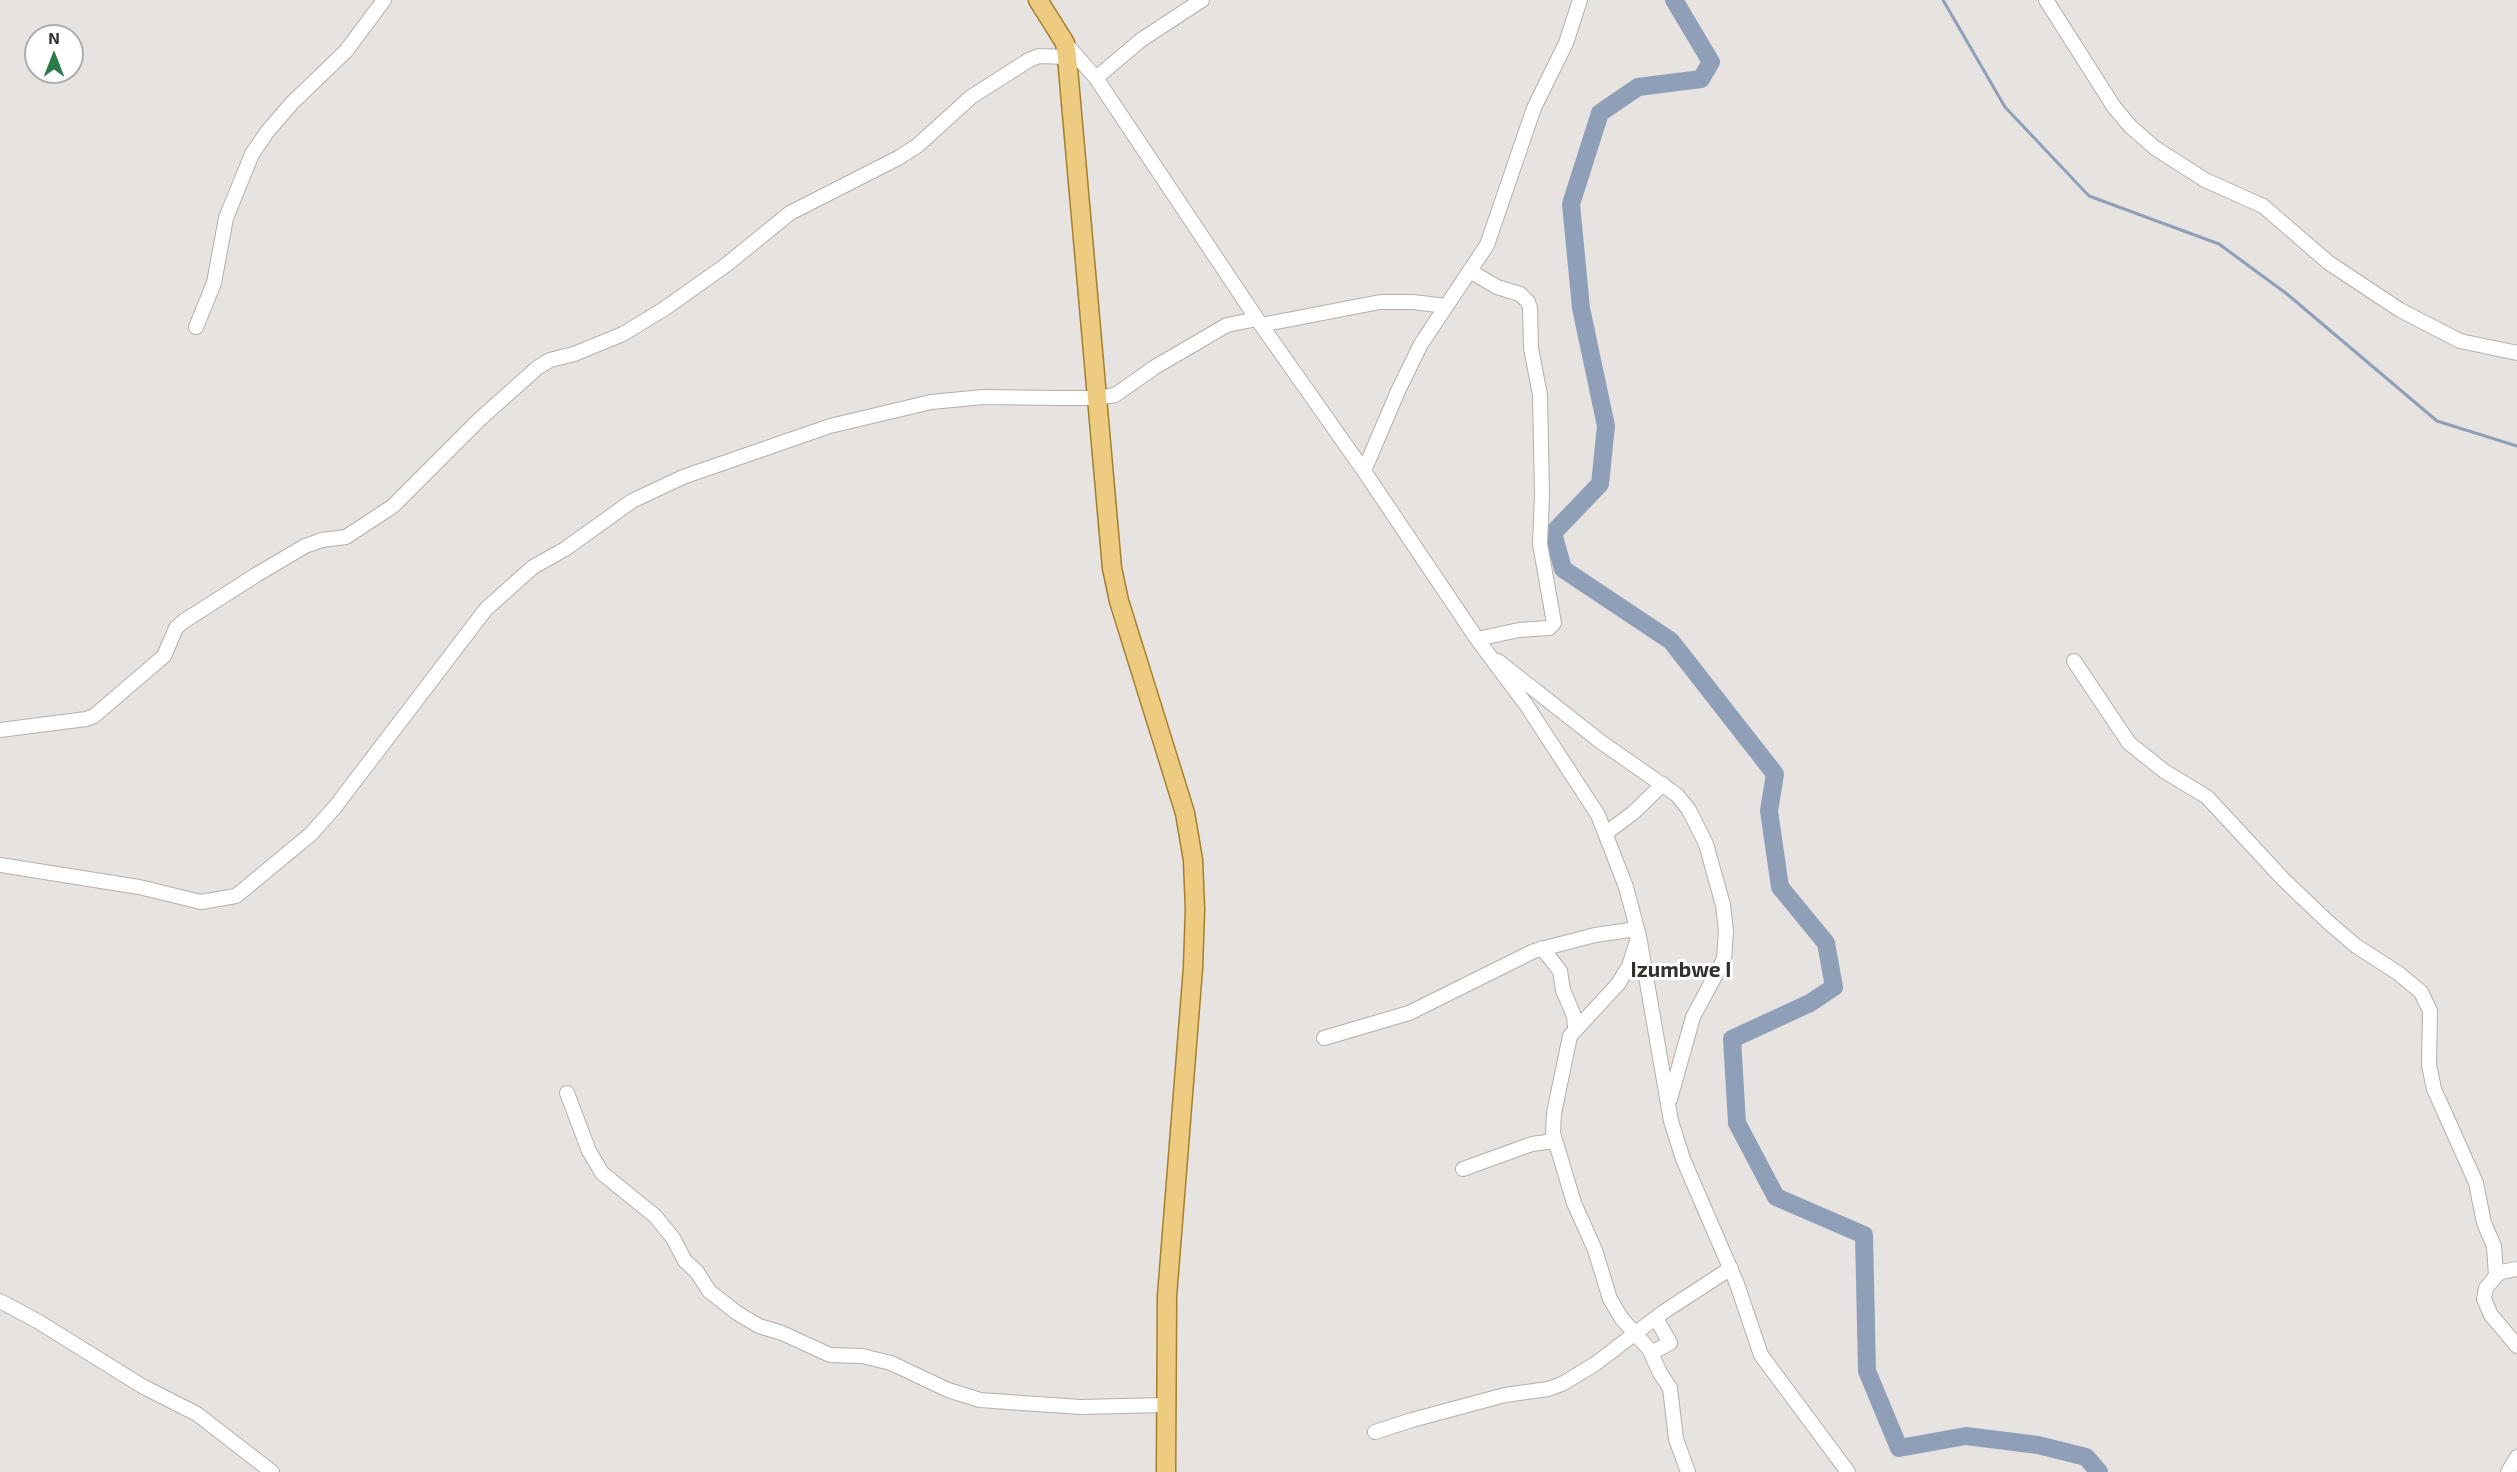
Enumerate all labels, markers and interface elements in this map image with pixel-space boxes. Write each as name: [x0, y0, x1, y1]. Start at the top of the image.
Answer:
north arrow: [24, 24, 84, 84]
text: N: [48, 28, 60, 47]
district label: Izumbwe I: [1631, 957, 1731, 983]

